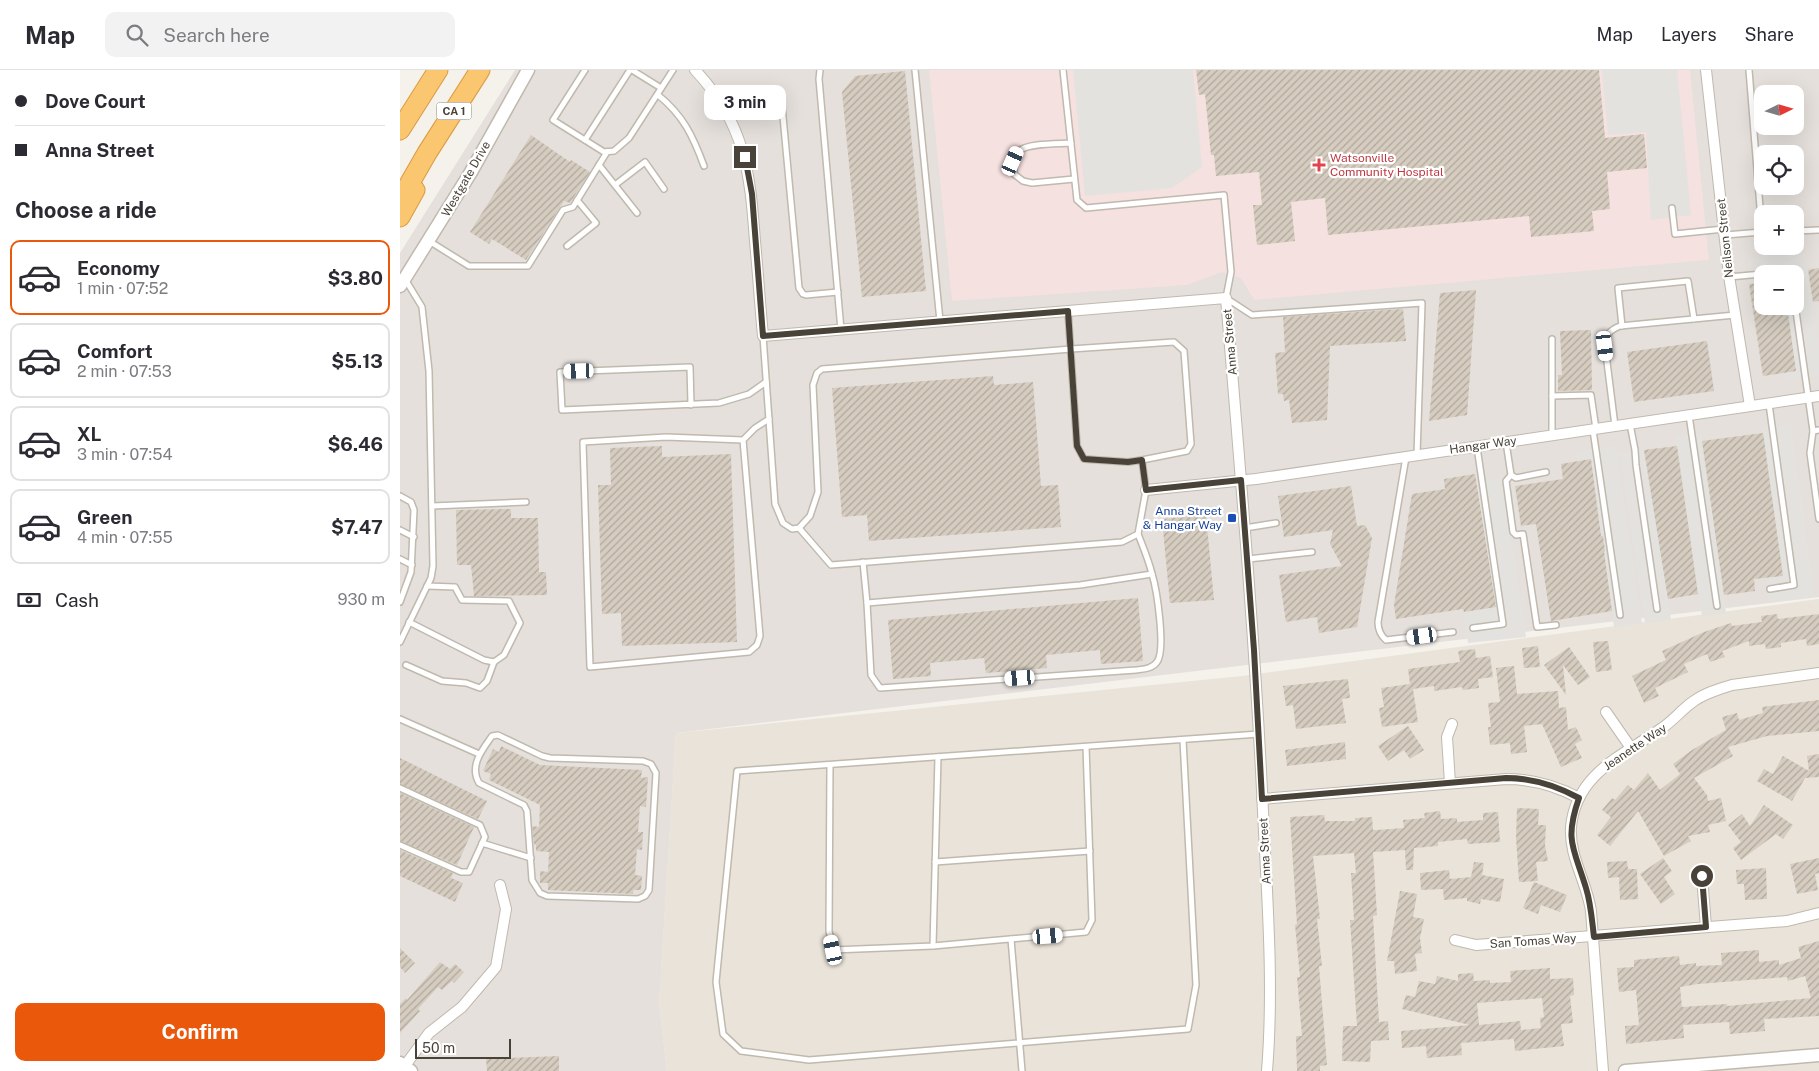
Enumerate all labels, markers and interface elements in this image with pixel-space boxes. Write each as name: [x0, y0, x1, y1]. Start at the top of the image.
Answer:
search box: [105, 12, 455, 57]
text: Map: [25, 21, 75, 49]
icon: search: [123, 21, 151, 49]
text: Search here: [163, 24, 270, 46]
text: Map: [1597, 24, 1633, 45]
text: Layers: [1661, 24, 1717, 45]
text: Share: [1745, 24, 1794, 45]
callout: 3 min: [704, 84, 786, 119]
north arrow: [1754, 85, 1804, 135]
map controls: [1754, 85, 1804, 315]
text: Dove Court: [45, 90, 146, 112]
text: 3 min: [724, 93, 766, 112]
road number: CA 1: [436, 102, 472, 119]
text: Anna Street: [45, 139, 154, 161]
street label: Westgate Drive: [439, 139, 493, 219]
car: [1000, 144, 1025, 178]
button: locate: [1754, 145, 1804, 195]
route end: [734, 146, 756, 168]
place label: Watsonville Community Hospital: [1330, 151, 1444, 179]
marker: Watsonville Community Hospital: [1312, 158, 1326, 172]
text: Choose a ride: [15, 197, 157, 223]
street label: Neilson Street: [1714, 197, 1736, 279]
button: +: [1754, 205, 1804, 255]
icon: car: [17, 255, 62, 300]
text: Economy: [77, 257, 160, 279]
button: −: [1754, 265, 1804, 315]
text: $3.80: [327, 267, 383, 289]
text: 1 min · 07:52: [77, 279, 168, 298]
street label: Anna Street: [1220, 308, 1240, 376]
car: [1595, 330, 1614, 362]
icon: car: [17, 338, 62, 383]
text: Comfort: [77, 340, 153, 362]
text: $5.13: [331, 350, 383, 372]
text: 2 min · 07:53: [77, 362, 172, 381]
car: [563, 363, 594, 379]
icon: car: [17, 421, 62, 466]
text: XL: [77, 423, 102, 445]
text: $6.46: [327, 433, 383, 455]
street label: Hangar Way: [1448, 433, 1518, 457]
text: 3 min · 07:54: [77, 445, 172, 464]
icon: car: [17, 504, 62, 549]
place label: Anna Street & Hangar Way: [1143, 504, 1223, 532]
text: Green: [77, 506, 132, 528]
marker: Anna Street & Hangar Way: [1226, 512, 1238, 524]
text: $7.47: [331, 516, 383, 538]
text: 4 min · 07:55: [77, 528, 173, 547]
icon: cash: [15, 586, 43, 614]
text: Cash: [55, 589, 99, 611]
text: 930 m: [338, 590, 385, 609]
car: [1406, 626, 1437, 646]
car: [1004, 669, 1035, 687]
street label: Jeanette Way: [1601, 720, 1670, 773]
street label: Anna Street: [1256, 817, 1274, 885]
route start: [1691, 865, 1713, 887]
car: [1032, 927, 1063, 945]
street label: San Tomas Way: [1489, 931, 1577, 951]
car: [822, 934, 843, 966]
button: Confirm: [15, 1003, 385, 1061]
scale bar: [415, 1036, 511, 1059]
text: 50 m: [422, 1040, 455, 1056]

